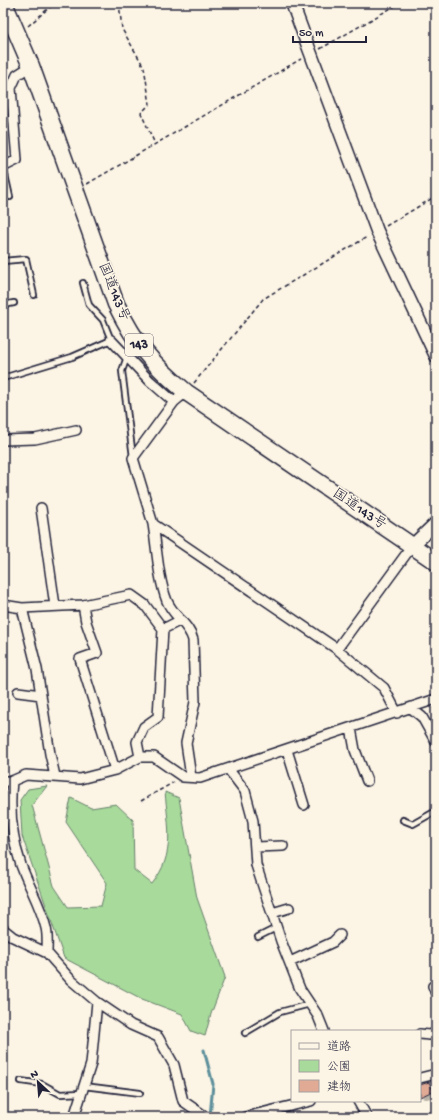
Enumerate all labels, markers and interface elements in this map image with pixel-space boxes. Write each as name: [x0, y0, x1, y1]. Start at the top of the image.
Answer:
scale bar: [293, 18, 366, 44]
text: 50 m: [299, 27, 324, 41]
street label: 国道143号: [94, 260, 132, 324]
road number: 143: [125, 334, 153, 356]
street label: 国道143号: [329, 486, 389, 534]
legend: [291, 1030, 421, 1102]
text: 道路: [327, 1040, 351, 1055]
text: 公園: [327, 1060, 351, 1075]
north arrow: [18, 1062, 58, 1102]
text: N: [29, 1068, 40, 1082]
text: 建物: [327, 1080, 351, 1095]

